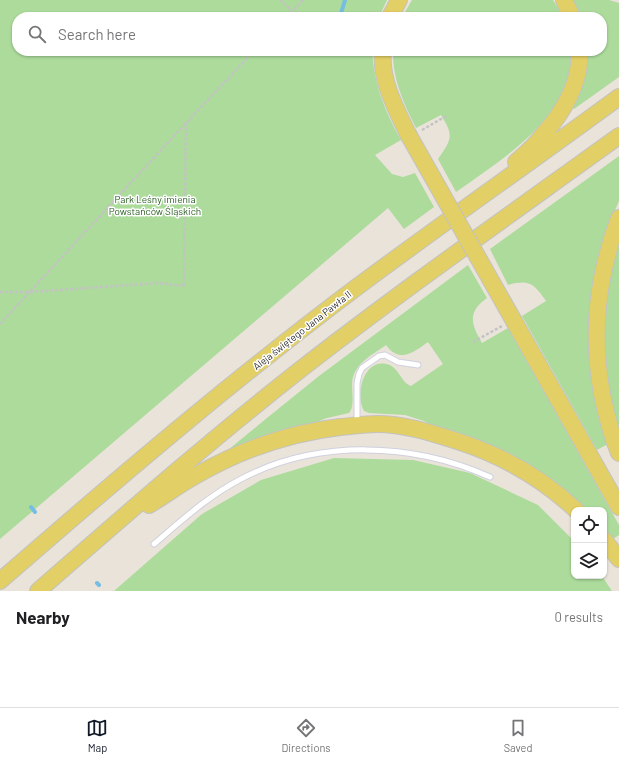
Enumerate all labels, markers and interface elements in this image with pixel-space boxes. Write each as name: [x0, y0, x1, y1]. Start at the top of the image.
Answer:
search box: [12, 12, 607, 56]
icon: search: [26, 23, 48, 45]
text: Search here: [58, 25, 136, 43]
park label: Park Leśny imienia Powstańców Śląskich: [109, 193, 201, 217]
street label: Aleja świętego Jana Pawła II: [250, 288, 354, 372]
map controls: [571, 507, 607, 579]
button: locate: [571, 507, 607, 543]
button: layers: [571, 543, 607, 579]
text: Nearby: [16, 607, 70, 627]
text: 0 results: [554, 609, 603, 625]
tab: Map: [86, 717, 108, 754]
tab: Directions: [281, 717, 331, 754]
tab: Saved: [504, 717, 533, 754]

